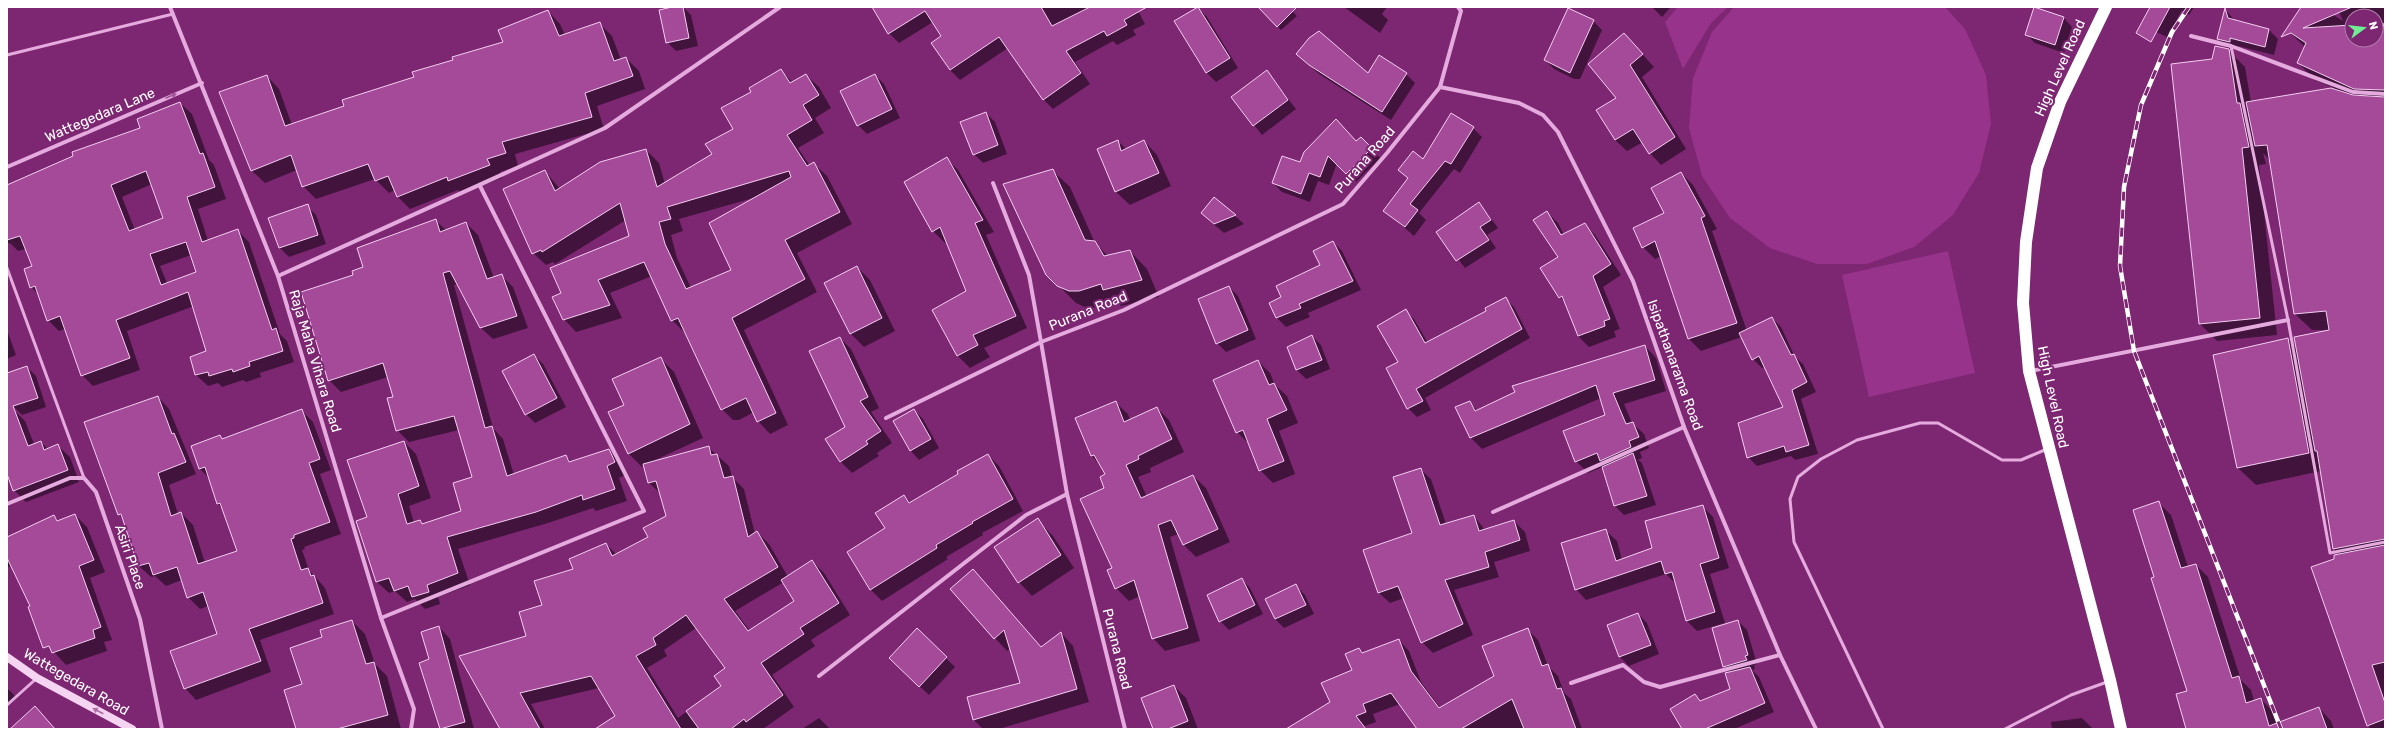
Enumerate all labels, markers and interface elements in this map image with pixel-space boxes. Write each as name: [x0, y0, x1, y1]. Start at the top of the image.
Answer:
north arrow: [2344, 8, 2384, 48]
street label: High Level Road: [2031, 17, 2089, 119]
text: N: [2366, 20, 2381, 31]
street label: Wattegedara Lane: [42, 84, 158, 146]
one-way arrow: [166, 93, 177, 99]
street label: Purana Road: [1331, 123, 1399, 197]
street label: Raja Maha Vihara Road: [285, 288, 345, 434]
street label: Purana Road: [1046, 288, 1130, 334]
street label: Isipathanarama Road: [1643, 297, 1707, 433]
street label: High Level Road: [2034, 344, 2072, 450]
street label: Asiri Place: [111, 522, 149, 592]
street label: Purana Road: [1099, 607, 1135, 691]
street label: Wattegedara Road: [20, 645, 132, 719]
one-way arrow: [92, 707, 104, 714]

